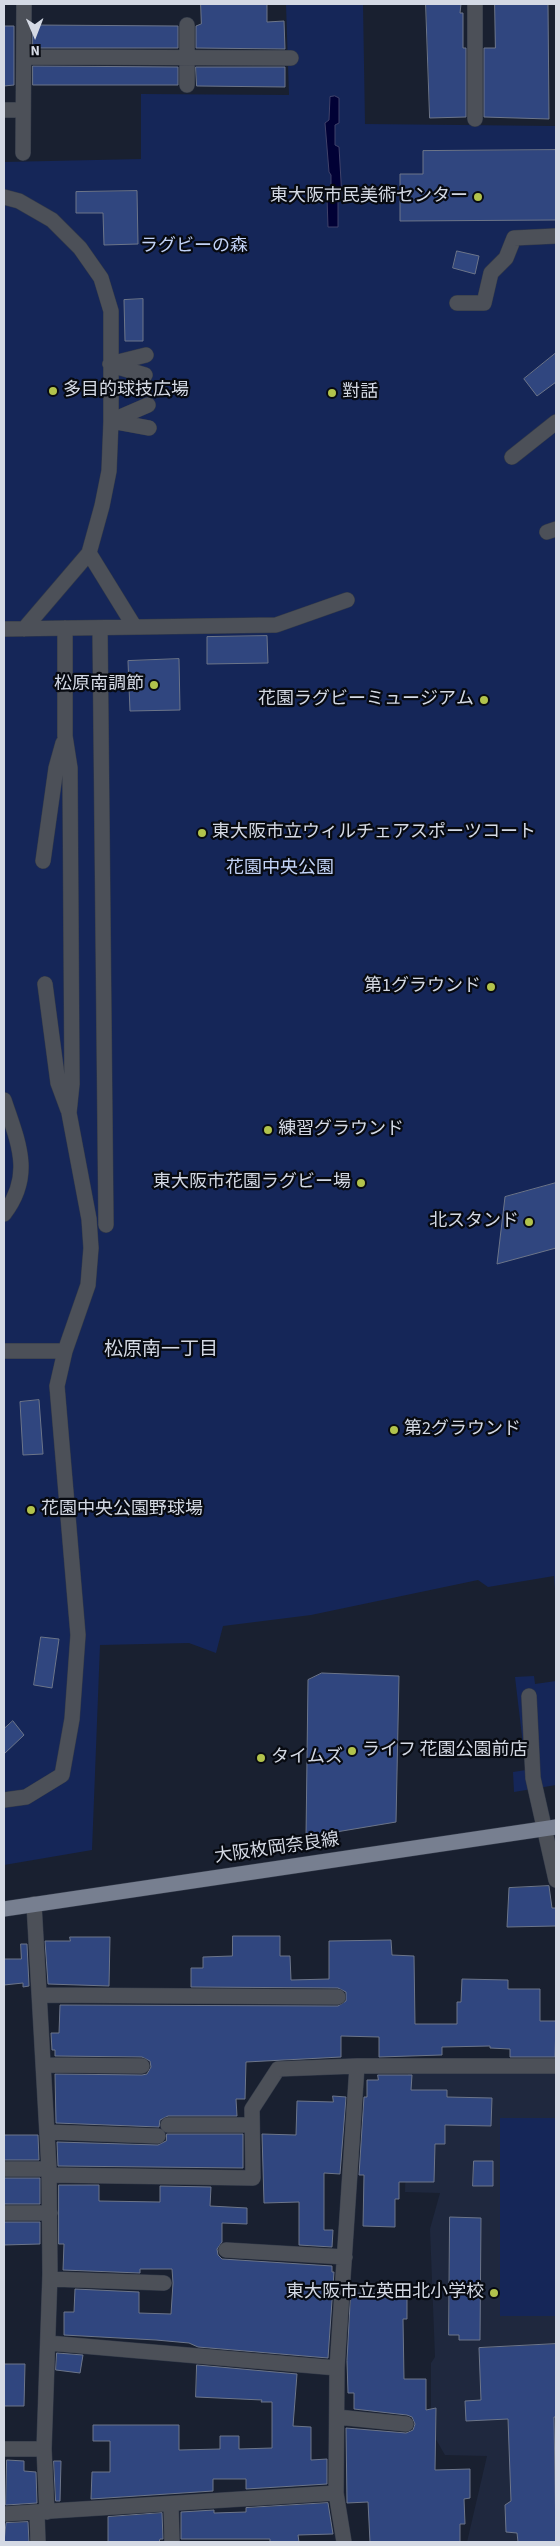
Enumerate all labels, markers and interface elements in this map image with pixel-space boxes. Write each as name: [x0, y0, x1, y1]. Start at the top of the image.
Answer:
north arrow: [10, 10, 60, 60]
text: N: [30, 40, 40, 60]
place label: 東大阪市民美術センター: [270, 186, 468, 208]
marker: 東大阪市民美術センター: [472, 191, 484, 203]
park label: ラグビーの森: [140, 236, 248, 258]
place label: 多目的球技広場: [63, 380, 189, 402]
place label: 對話: [342, 382, 378, 404]
marker: 多目的球技広場: [47, 385, 59, 397]
marker: 對話: [326, 387, 338, 399]
place label: 松原南調節: [54, 674, 144, 696]
marker: 松原南調節: [148, 679, 160, 691]
place label: 花園ラグビーミュージアム: [258, 689, 474, 711]
marker: 花園ラグビーミュージアム: [478, 694, 490, 706]
place label: 東大阪市立ウィルチェアスポーツコート: [212, 822, 536, 844]
marker: 東大阪市立ウィルチェアスポーツコート: [196, 827, 208, 839]
park label: 花園中央公園: [226, 858, 334, 880]
place label: 第1グラウンド: [364, 976, 481, 998]
marker: 第1グラウンド: [485, 981, 497, 993]
place label: 練習グラウンド: [278, 1119, 404, 1141]
marker: 練習グラウンド: [262, 1124, 274, 1136]
place label: 東大阪市花園ラグビー場: [153, 1172, 351, 1194]
marker: 東大阪市花園ラグビー場: [355, 1177, 367, 1189]
place label: 北スタンド: [429, 1211, 519, 1233]
marker: 北スタンド: [523, 1216, 535, 1228]
district label: 松原南一丁目: [104, 1340, 218, 1362]
place label: 第2グラウンド: [404, 1419, 521, 1441]
marker: 第2グラウンド: [388, 1424, 400, 1436]
place label: 花園中央公園野球場: [41, 1499, 203, 1521]
marker: 花園中央公園野球場: [25, 1504, 37, 1516]
place label: ライフ 花園公園前店: [362, 1740, 528, 1762]
marker: ライフ 花園公園前店: [346, 1745, 358, 1757]
place label: タイムズ: [271, 1747, 343, 1769]
marker: タイムズ: [255, 1752, 267, 1764]
street label: 大阪枚岡奈良線: [213, 1830, 341, 1868]
place label: 東大阪市立英田北小学校: [286, 2282, 484, 2304]
marker: 東大阪市立英田北小学校: [488, 2287, 500, 2299]

